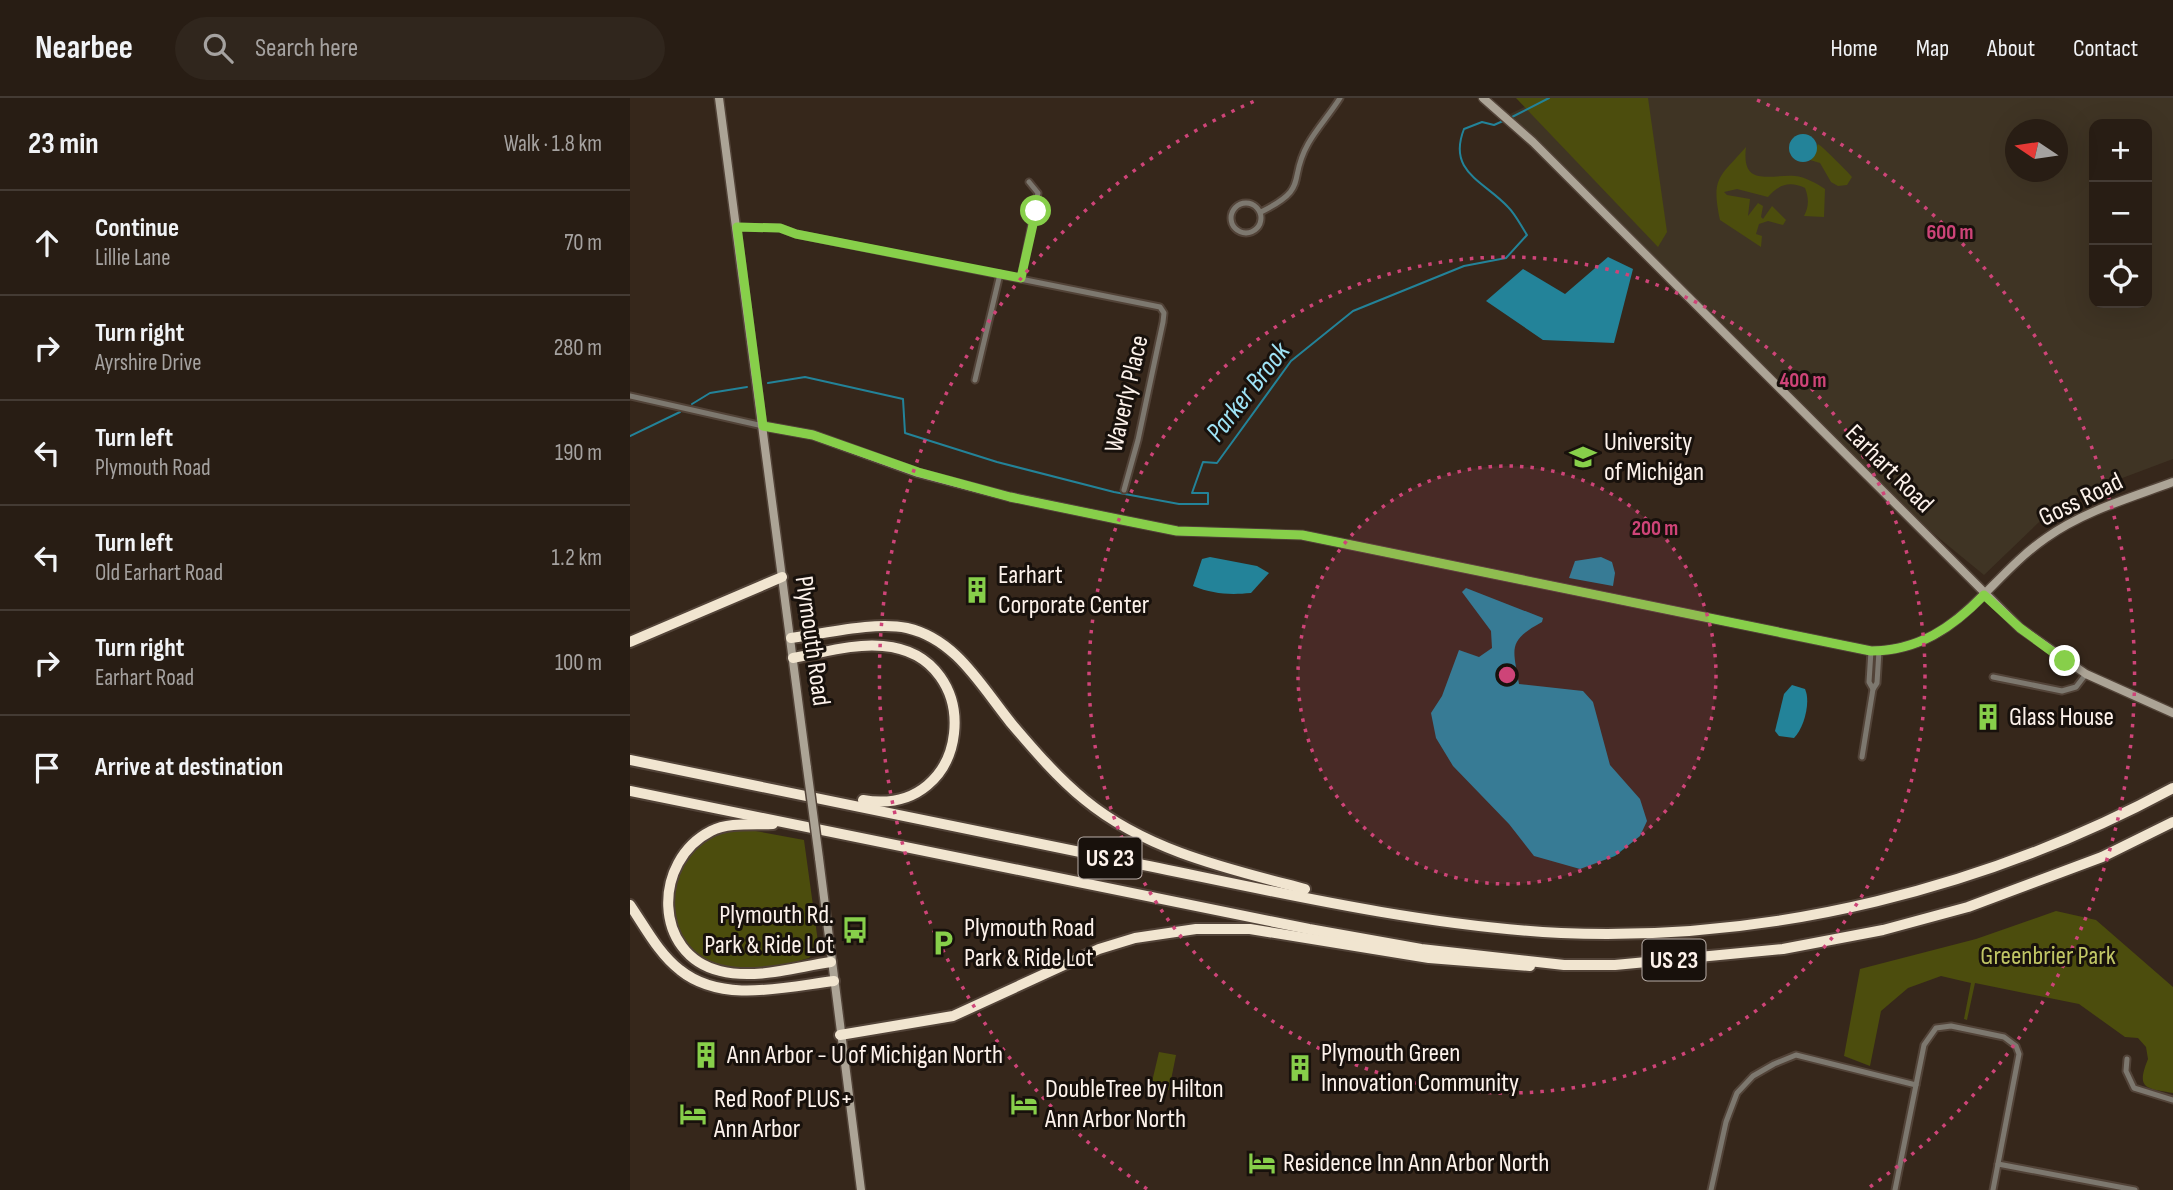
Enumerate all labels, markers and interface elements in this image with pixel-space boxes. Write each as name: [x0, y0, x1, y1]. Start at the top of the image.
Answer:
search box: [175, 17, 665, 80]
text: Nearbee: [35, 28, 133, 68]
icon: search: [199, 29, 237, 67]
text: Search here: [255, 33, 358, 64]
text: Home: [1830, 34, 1878, 63]
text: Map: [1916, 34, 1949, 63]
text: About: [1987, 34, 2035, 63]
text: Contact: [2073, 34, 2138, 63]
north arrow: [2005, 119, 2068, 182]
map controls: [2089, 119, 2152, 308]
button: +: [2089, 119, 2152, 182]
text: 23 min: [28, 126, 99, 162]
text: Walk · 1.8 km: [504, 130, 602, 158]
button: −: [2089, 182, 2152, 245]
route start: [1020, 195, 1051, 226]
text: Continue: [95, 213, 179, 244]
text: 600 m: [1926, 220, 1974, 245]
icon: ahead: [28, 224, 66, 262]
text: 70 m: [564, 229, 602, 257]
text: Lillie Lane: [95, 244, 170, 272]
button: locate: [2089, 245, 2152, 308]
text: Turn right: [95, 318, 184, 349]
icon: right: [28, 329, 66, 367]
street label: Waverly Place: [1098, 332, 1156, 456]
text: 280 m: [554, 334, 602, 362]
water label: Parker Brook: [1199, 335, 1298, 448]
text: Ayrshire Drive: [95, 349, 201, 377]
text: 400 m: [1780, 368, 1826, 393]
street label: Earhart Road: [1838, 418, 1940, 520]
text: Turn left: [95, 423, 173, 454]
place label: University of Michigan: [1604, 427, 1704, 488]
icon: left: [28, 434, 66, 472]
text: 190 m: [555, 439, 602, 467]
school or university icon: University of Michigan: [1568, 442, 1598, 472]
text: Plymouth Road: [95, 454, 211, 482]
street label: Goss Road: [2034, 466, 2128, 534]
text: 200 m: [1632, 516, 1678, 541]
text: Turn left: [95, 528, 173, 559]
icon: left: [28, 539, 66, 577]
text: 1.2 km: [552, 544, 602, 572]
text: Old Earhart Road: [95, 559, 223, 587]
place label: Earhart Corporate Center: [998, 560, 1150, 621]
street label: Plymouth Road: [788, 574, 836, 708]
building icon: Earhart Corporate Center: [962, 575, 992, 605]
text: Turn right: [95, 633, 184, 664]
icon: right: [28, 644, 66, 682]
route end: [2049, 645, 2080, 676]
text: 100 m: [555, 649, 602, 677]
centre of rings: [1495, 663, 1519, 687]
text: Earhart Road: [95, 664, 194, 692]
building icon: Glass House: [1973, 702, 2003, 732]
place label: Glass House: [2009, 702, 2114, 733]
icon: arrive: [28, 749, 66, 787]
text: Arrive at destination: [95, 752, 283, 783]
road number: US 23: [1078, 838, 1142, 878]
place label: Plymouth Rd. Park & Ride Lot: [704, 900, 834, 961]
place label: Plymouth Road Park & Ride Lot: [964, 913, 1095, 974]
bus stop icon: Plymouth Rd. Park & Ride Lot: [840, 915, 870, 945]
parking icon: Plymouth Road Park & Ride Lot: [928, 928, 958, 958]
road number: US 23: [1642, 940, 1706, 980]
park label: Greenbrier Park: [1980, 941, 2116, 972]
place label: Plymouth Green Innovation Community: [1321, 1038, 1519, 1099]
building icon: Ann Arbor - U of Michigan North: [691, 1040, 721, 1070]
place label: Ann Arbor - U of Michigan North: [726, 1040, 1003, 1071]
building icon: Plymouth Green Innovation Community: [1285, 1053, 1315, 1083]
place label: DoubleTree by Hilton Ann Arbor North: [1044, 1074, 1224, 1135]
place label: Red Roof PLUS+ Ann Arbor: [713, 1084, 853, 1145]
hotel icon: DoubleTree by Hilton Ann Arbor North: [1009, 1089, 1039, 1119]
hotel icon: Red Roof PLUS+ Ann Arbor: [678, 1099, 708, 1129]
hotel icon: Residence Inn Ann Arbor North: [1247, 1148, 1277, 1178]
place label: Residence Inn Ann Arbor North: [1283, 1148, 1549, 1179]

